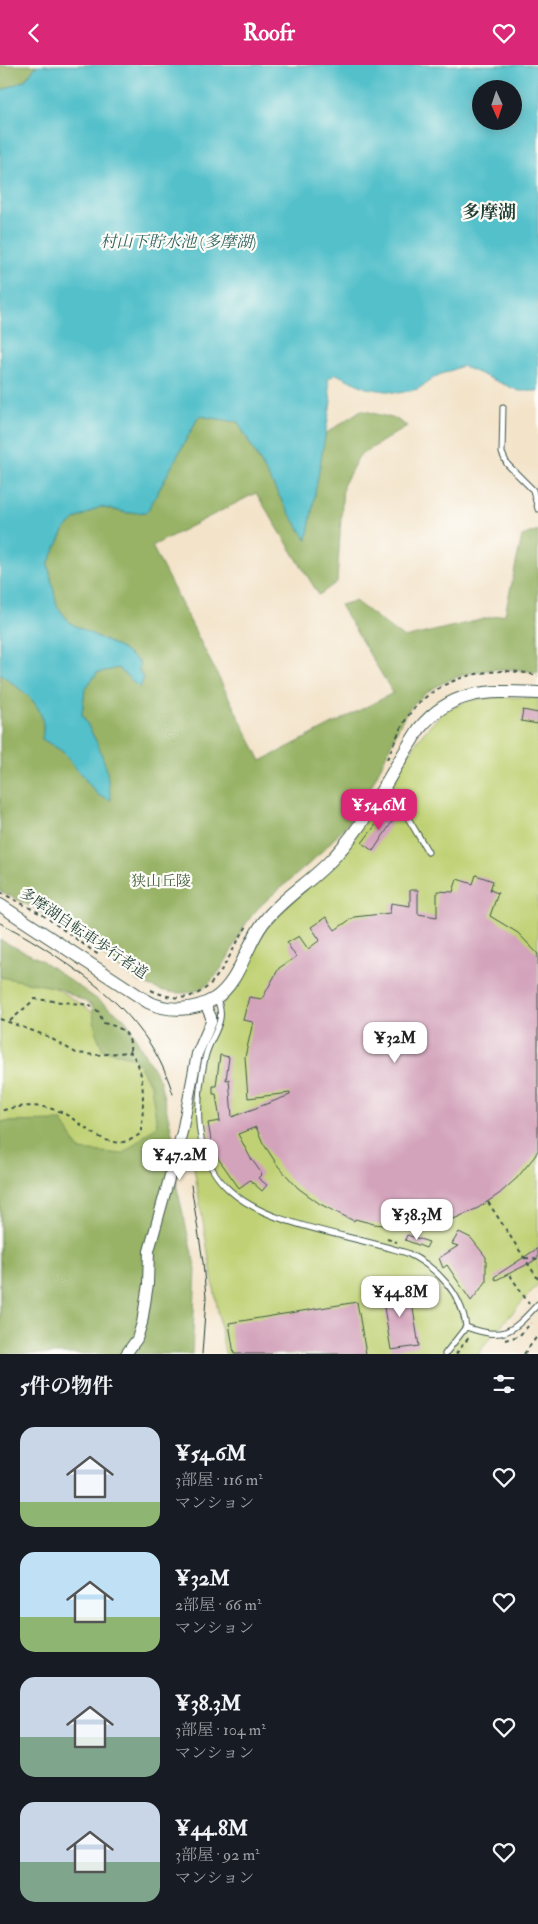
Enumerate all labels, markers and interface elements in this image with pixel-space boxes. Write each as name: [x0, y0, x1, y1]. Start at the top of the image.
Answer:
icon: back: [20, 19, 48, 47]
text: Roofr: [243, 19, 295, 47]
icon: heart: [490, 19, 518, 47]
north arrow: [472, 80, 522, 130]
map controls: [472, 80, 522, 130]
district label: 多摩湖: [462, 201, 516, 224]
water label: 村山下貯水池 (多摩湖): [100, 232, 256, 252]
pin: ¥54.6M: [338, 789, 420, 831]
text: ¥54.6M: [352, 795, 406, 815]
park label: 狭山丘陵: [131, 872, 191, 891]
street label: 多摩湖自転車歩行者道: [16, 884, 151, 983]
pin: ¥32M: [365, 1021, 425, 1064]
text: ¥32M: [374, 1028, 416, 1048]
pin: ¥47.2M: [139, 1139, 221, 1181]
text: ¥47.2M: [153, 1145, 207, 1165]
pin: ¥38.3M: [376, 1199, 458, 1241]
text: ¥38.3M: [392, 1205, 442, 1225]
pin: ¥44.8M: [359, 1275, 441, 1318]
text: ¥44.8M: [372, 1282, 428, 1302]
icon: filters: [490, 1370, 518, 1398]
text: 5件の物件: [20, 1373, 113, 1400]
text: ¥54.6M: [175, 1440, 246, 1467]
icon: home: [60, 1447, 120, 1507]
icon: heart: [490, 1463, 518, 1491]
text: 3部屋 · 116 m²: [175, 1470, 263, 1490]
text: マンション: [175, 1493, 254, 1513]
text: ¥32M: [175, 1565, 230, 1592]
icon: home: [60, 1572, 120, 1632]
icon: heart: [490, 1588, 518, 1616]
text: 2部屋 · 66 m²: [175, 1595, 261, 1615]
text: マンション: [175, 1618, 254, 1638]
text: ¥38.3M: [175, 1690, 241, 1717]
icon: home: [60, 1697, 120, 1757]
icon: heart: [490, 1713, 518, 1741]
text: 3部屋 · 104 m²: [175, 1720, 266, 1740]
text: マンション: [175, 1743, 254, 1763]
text: ¥44.8M: [175, 1815, 248, 1842]
icon: home: [60, 1822, 120, 1882]
icon: heart: [490, 1838, 518, 1866]
text: 3部屋 · 92 m²: [175, 1845, 260, 1865]
text: マンション: [175, 1868, 254, 1888]

